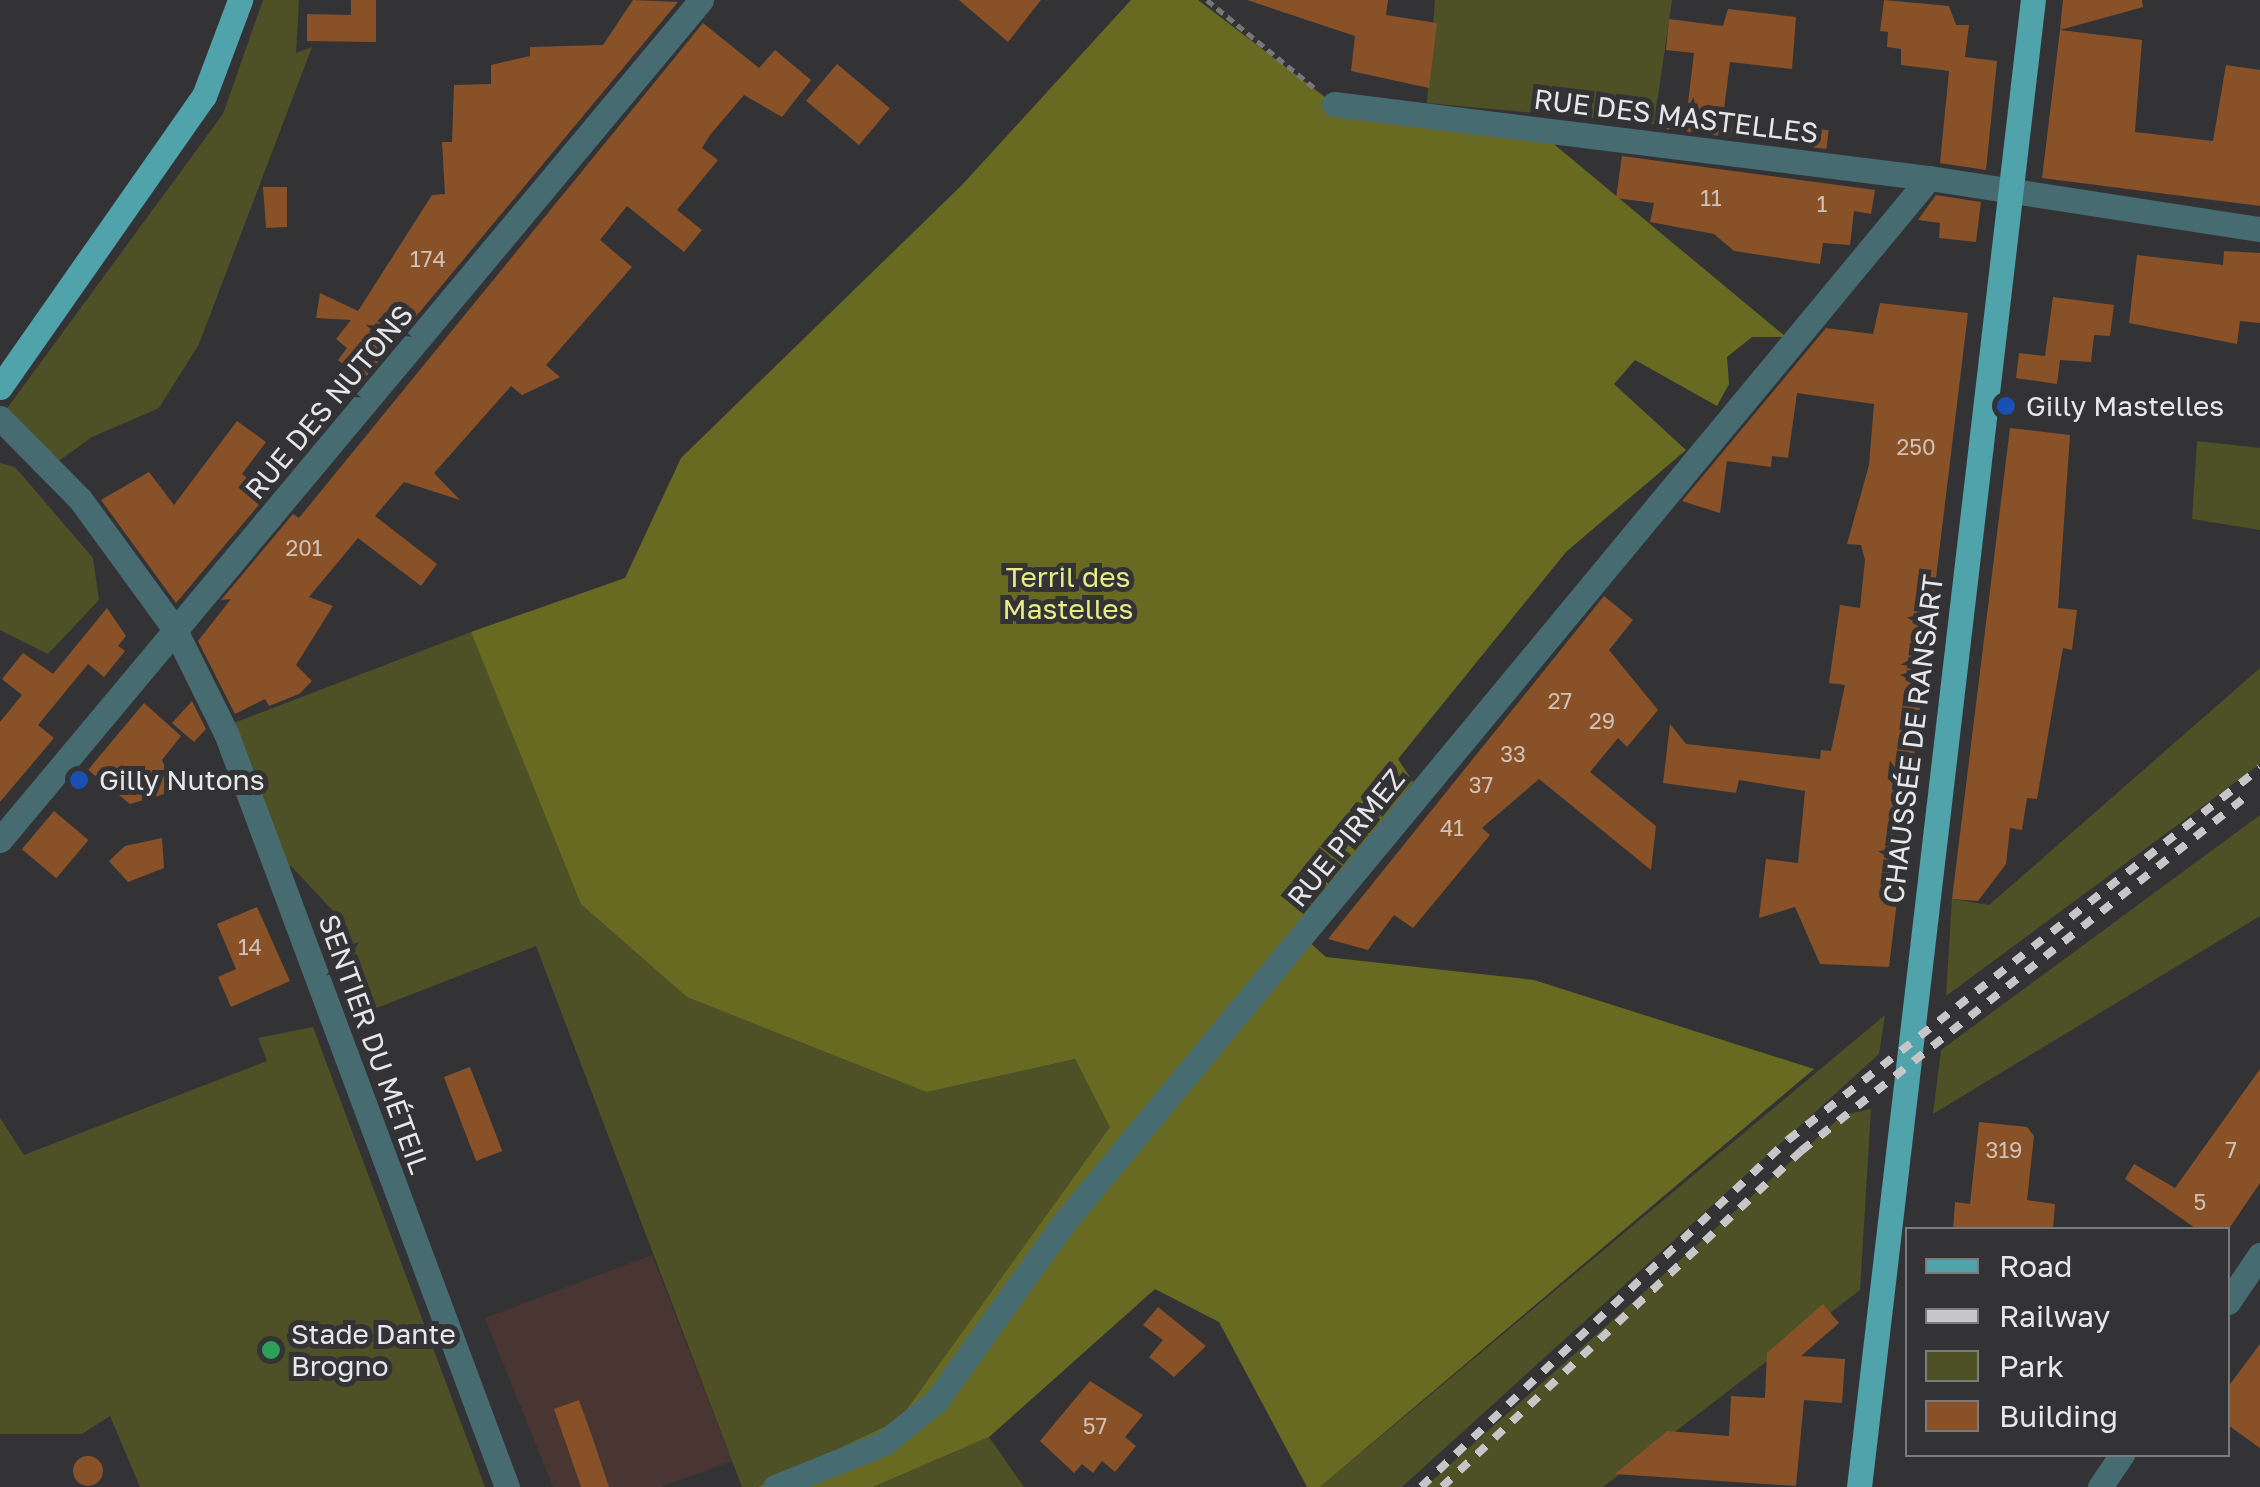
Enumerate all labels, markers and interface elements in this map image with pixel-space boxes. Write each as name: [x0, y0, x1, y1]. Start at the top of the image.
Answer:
street label: RUE DES MASTELLES: [1532, 82, 1820, 150]
house number: 11: [1700, 185, 1722, 211]
house number: 1: [1817, 191, 1827, 217]
house number: 174: [410, 246, 446, 272]
street label: RUE DES NUTONS: [238, 298, 420, 506]
place label: Gilly Mastelles: [2026, 389, 2224, 423]
marker: Gilly Mastelles: [1995, 395, 2017, 417]
house number: 250: [1896, 434, 1936, 460]
house number: 201: [285, 535, 323, 561]
park label: Terril des Mastelles: [1003, 560, 1133, 626]
street label: CHAUSSÉE DE RANSART: [1876, 573, 1950, 905]
house number: 27: [1548, 688, 1572, 714]
house number: 29: [1589, 708, 1615, 734]
house number: 33: [1500, 741, 1526, 767]
street label: RUE PIRMEZ: [1280, 762, 1412, 914]
place label: Gilly Nutons: [99, 763, 265, 797]
marker: Gilly Nutons: [68, 769, 90, 791]
house number: 37: [1469, 772, 1493, 798]
house number: 41: [1440, 815, 1464, 841]
street label: SENTIER DU MÉTEIL: [311, 910, 437, 1178]
house number: 14: [238, 934, 262, 960]
house number: 319: [1986, 1137, 2022, 1163]
house number: 7: [2225, 1137, 2237, 1163]
house number: 5: [2194, 1189, 2206, 1215]
legend: [1905, 1227, 2230, 1457]
text: Road: [1999, 1248, 2073, 1284]
text: Railway: [1999, 1298, 2110, 1334]
place label: Stade Dante Brogno: [291, 1317, 456, 1383]
marker: Stade Dante Brogno: [260, 1339, 282, 1361]
text: Park: [1999, 1348, 2064, 1384]
text: Building: [1999, 1398, 2118, 1434]
house number: 57: [1083, 1413, 1107, 1439]

